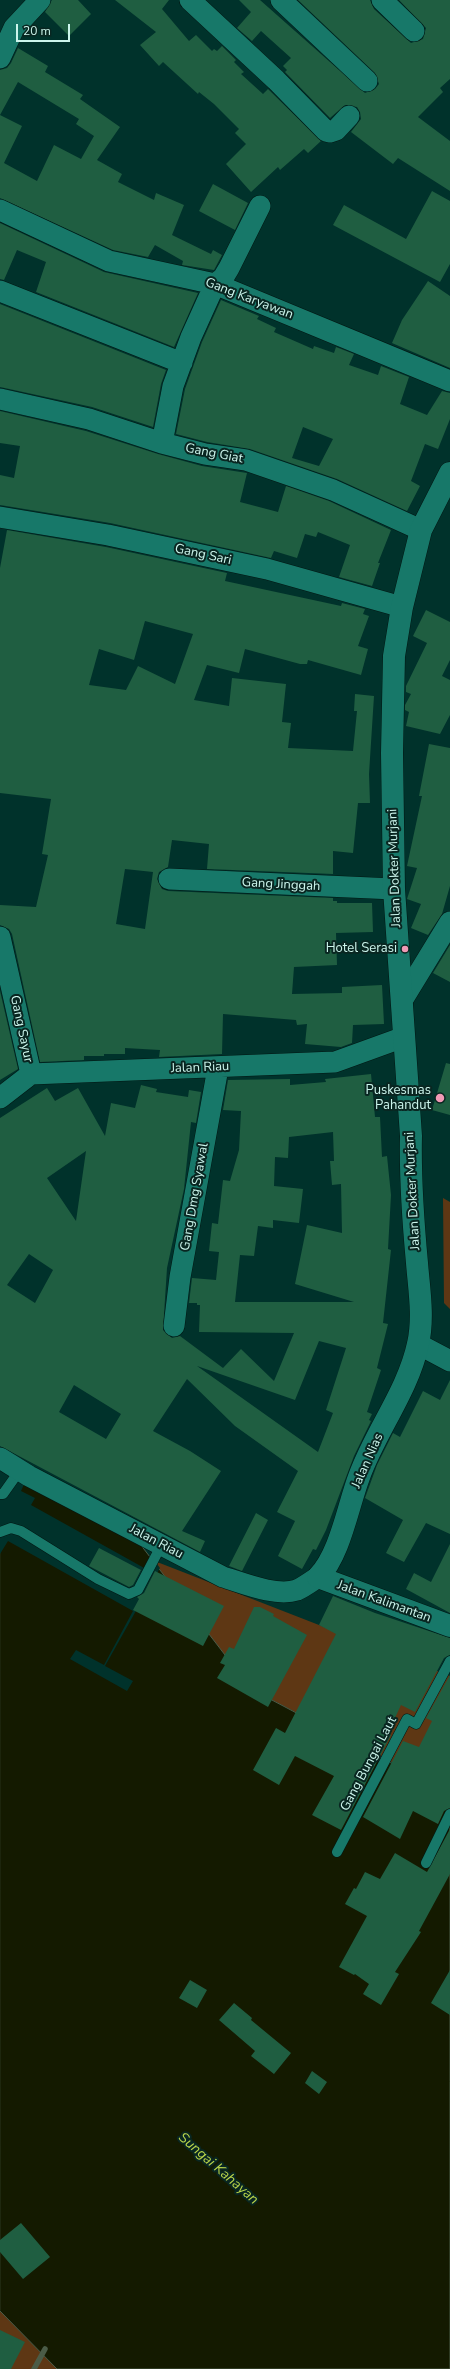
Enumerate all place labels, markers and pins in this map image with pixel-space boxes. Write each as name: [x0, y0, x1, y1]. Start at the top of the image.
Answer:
place label: Hotel Serasi: [326, 941, 397, 957]
marker: Hotel Serasi: [400, 944, 410, 954]
place label: Puskesmas Pahandut: [366, 1083, 431, 1114]
marker: Puskesmas Pahandut: [434, 1092, 446, 1104]

